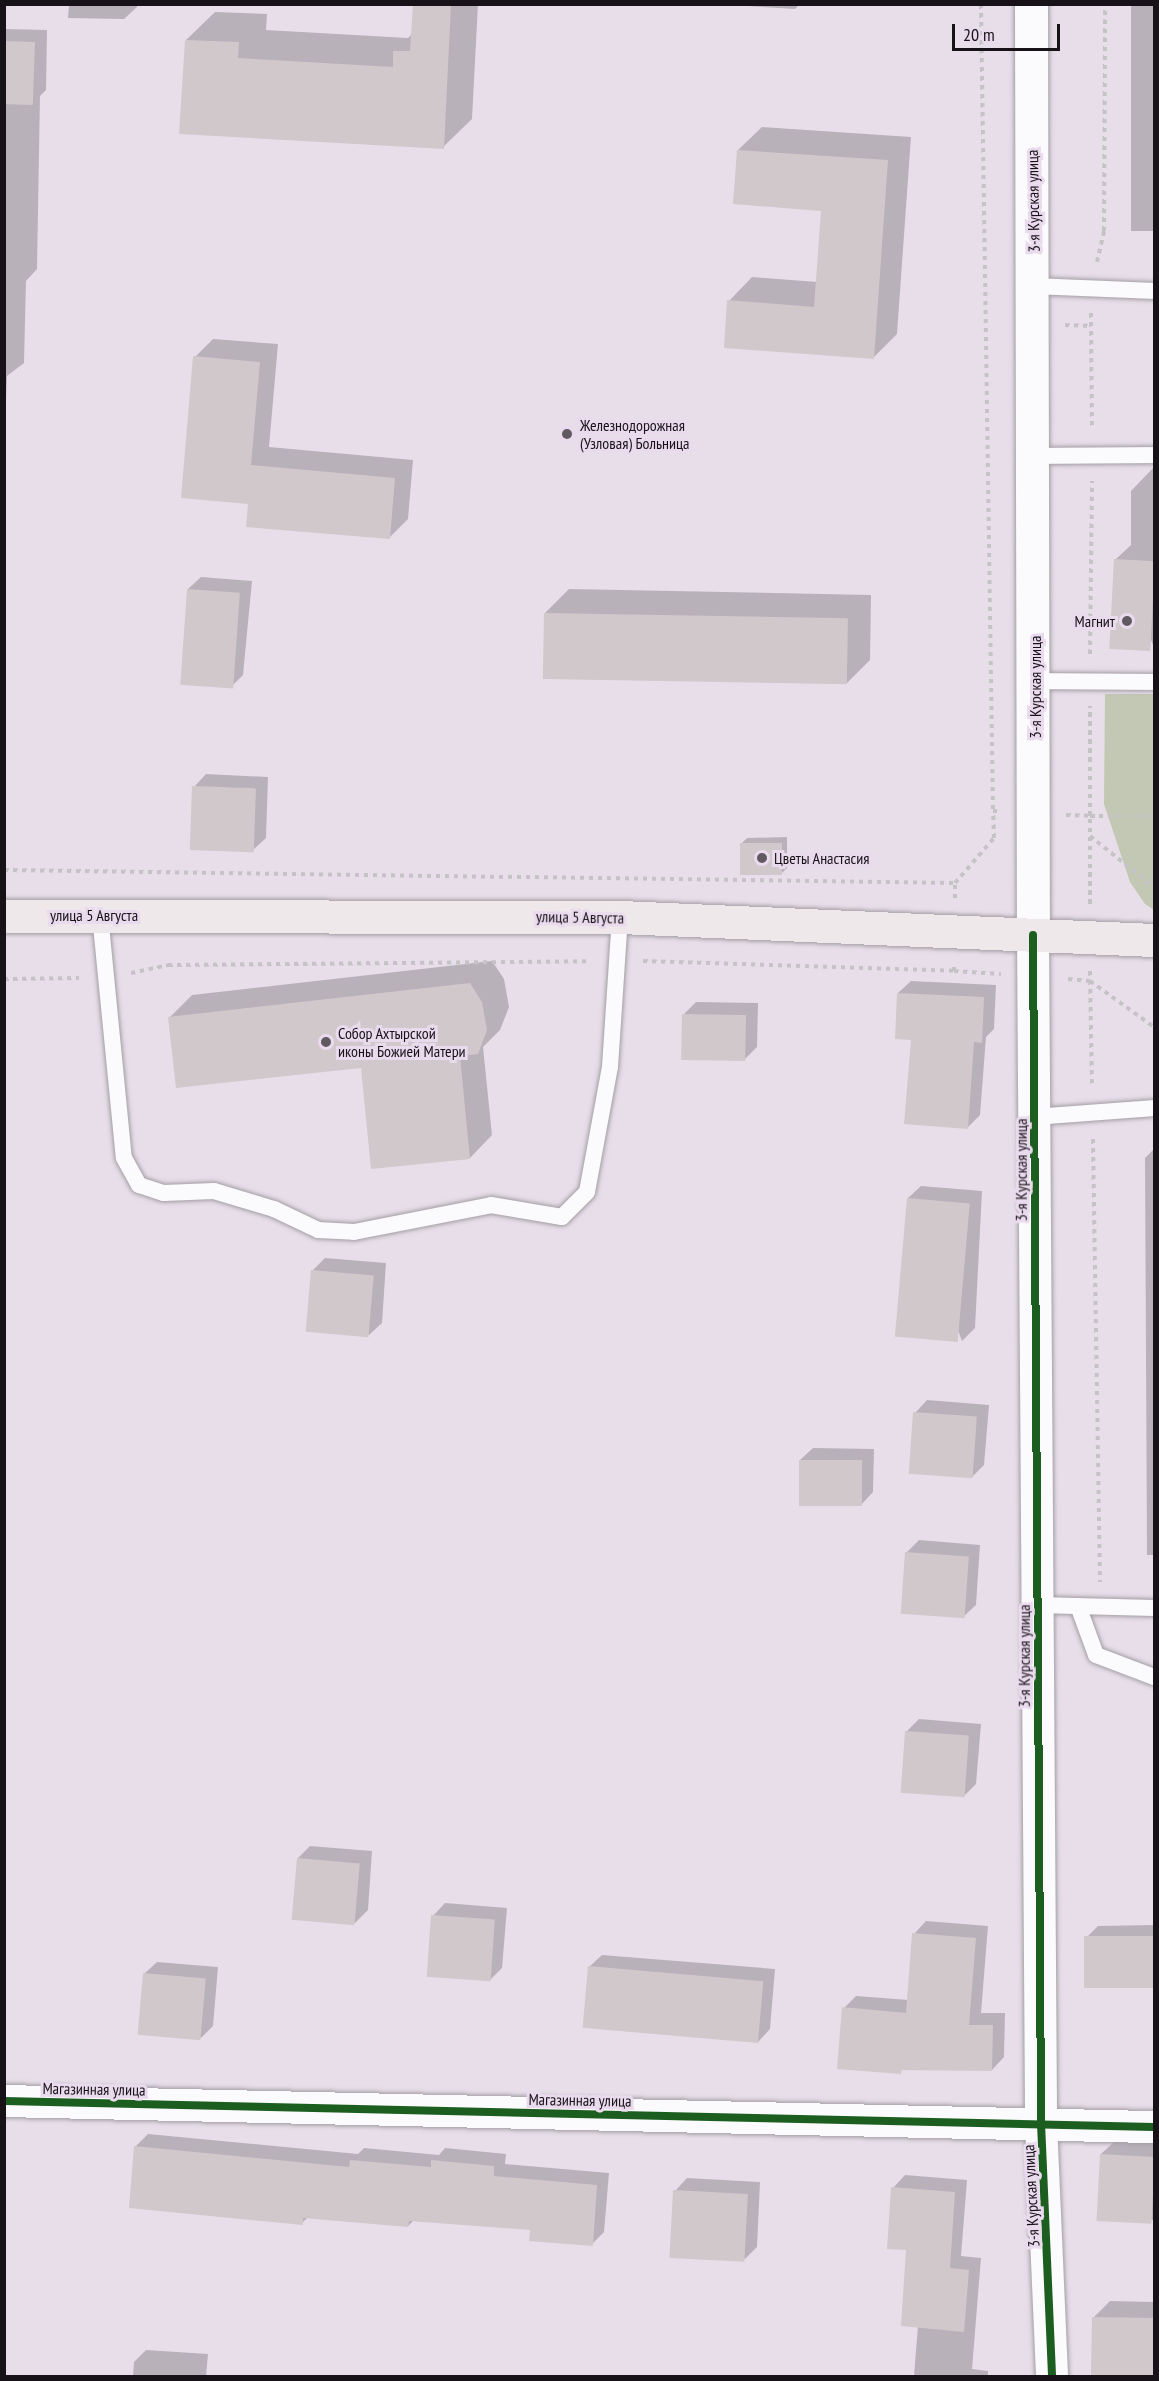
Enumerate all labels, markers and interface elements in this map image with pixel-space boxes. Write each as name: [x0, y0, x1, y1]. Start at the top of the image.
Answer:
scale bar: [955, 12, 1063, 50]
text: 20 m: [963, 23, 995, 46]
street label: 3-я Курская улица: [1023, 149, 1043, 253]
place label: Железнодорожная (Узловая) Больница: [580, 415, 689, 453]
marker: Железнодорожная (Узловая) Больница: [558, 425, 576, 443]
place label: Магнит: [1075, 611, 1115, 631]
marker: Магнит: [1120, 614, 1134, 628]
street label: 3-я Курская улица: [1025, 636, 1045, 738]
place label: Цветы Анастасия: [774, 848, 870, 868]
marker: Цветы Анастасия: [755, 851, 769, 865]
street label: улица 5 Августа: [50, 905, 138, 925]
street label: улица 5 Августа: [536, 907, 624, 927]
place label: Собор Ахтырской иконы Божией Матери: [338, 1023, 466, 1061]
marker: Собор Ахтырской иконы Божией Матери: [319, 1035, 333, 1049]
street label: 3-я Курская улица: [1011, 1119, 1031, 1221]
street label: 3-я Курская улица: [1014, 1605, 1034, 1707]
street label: Магазинная улица: [42, 2079, 146, 2099]
street label: Магазинная улица: [528, 2090, 632, 2110]
street label: 3-я Курская улица: [1019, 2144, 1043, 2248]

